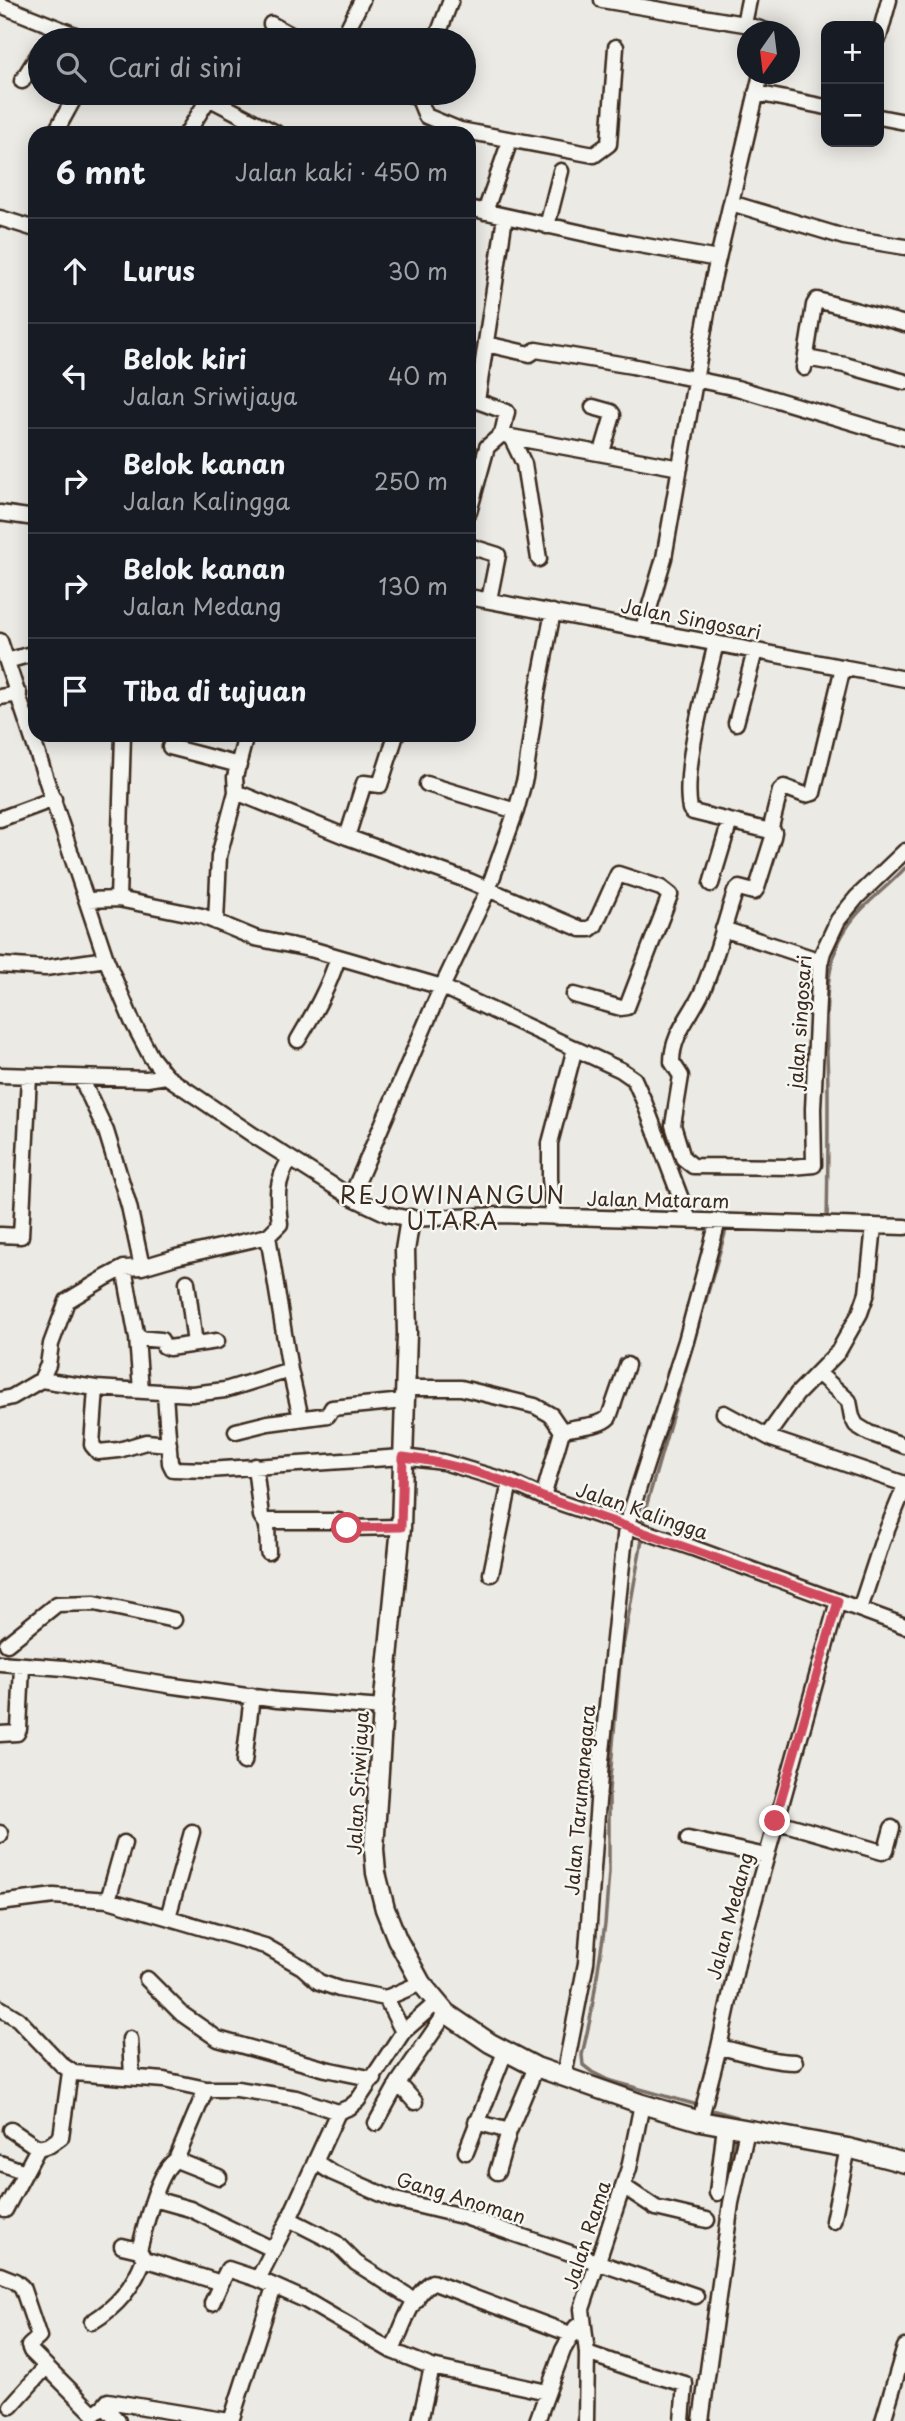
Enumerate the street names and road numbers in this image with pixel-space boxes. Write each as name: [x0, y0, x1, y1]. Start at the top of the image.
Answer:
street label: Jalan Singosari: [619, 591, 764, 645]
street label: jalan singosari: [780, 954, 818, 1092]
street label: Jalan Mataram: [586, 1184, 730, 1214]
street label: Jalan Kalingga: [573, 1474, 713, 1546]
street label: Jalan Tarumanegara: [557, 1703, 601, 1896]
street label: Jalan Sriwijaya: [339, 1710, 375, 1856]
street label: Jalan Medang: [699, 1849, 759, 1983]
street label: Gang Anoman: [393, 2164, 529, 2230]
street label: Jalan Rama: [555, 2177, 617, 2293]

